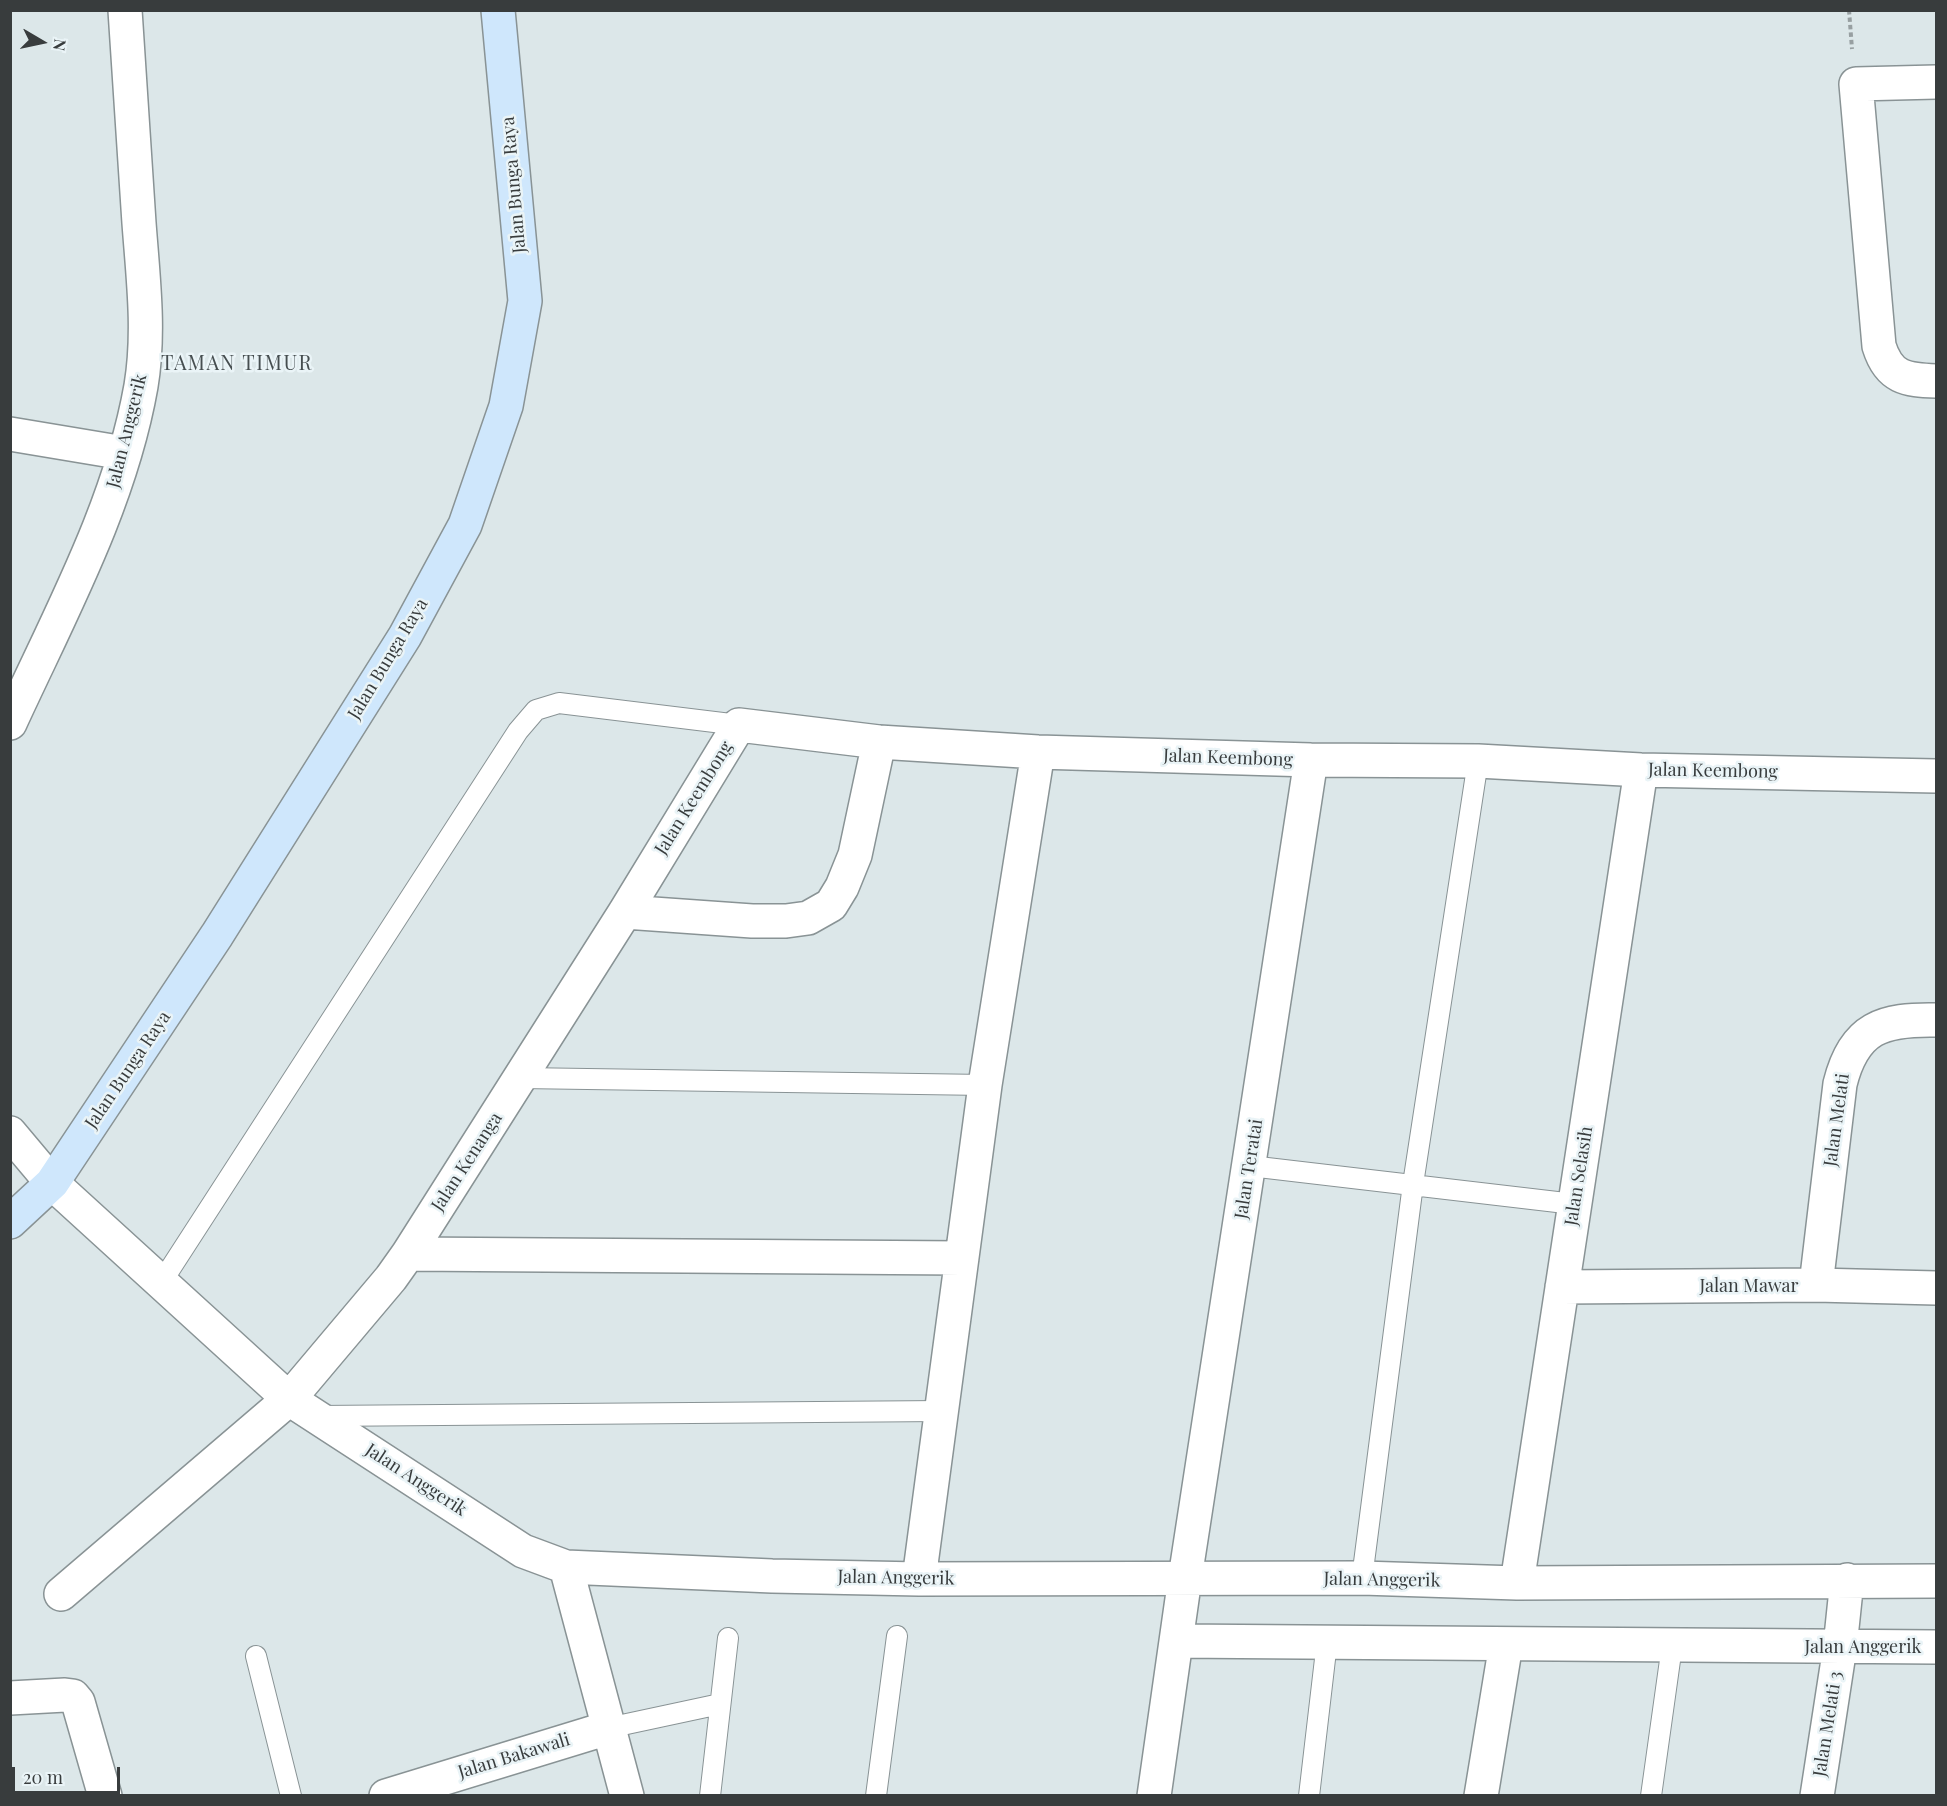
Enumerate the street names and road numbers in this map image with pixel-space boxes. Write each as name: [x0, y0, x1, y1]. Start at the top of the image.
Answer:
street label: Jalan Bunga Raya: [497, 116, 531, 254]
street label: Jalan Anggerik: [102, 372, 152, 490]
street label: Jalan Bunga Raya: [343, 595, 433, 723]
street label: Jalan Keembong: [650, 737, 738, 859]
street label: Jalan Keembong: [1163, 745, 1293, 771]
street label: Jalan Keembong: [1648, 759, 1778, 783]
street label: Jalan Bunga Raya: [81, 1007, 175, 1133]
street label: Jalan Melati: [1820, 1072, 1854, 1168]
street label: Jalan Kenanga: [427, 1109, 507, 1215]
street label: Jalan Teratai: [1230, 1117, 1268, 1221]
street label: Jalan Selasih: [1560, 1125, 1598, 1227]
street label: Jalan Mawar: [1700, 1275, 1798, 1297]
street label: Jalan Anggerik: [361, 1439, 471, 1521]
street label: Jalan Anggerik: [837, 1566, 955, 1590]
street label: Jalan Anggerik: [1323, 1568, 1441, 1592]
street label: Jalan Anggerik: [1805, 1636, 1921, 1658]
street label: Jalan Melati 3: [1809, 1670, 1847, 1778]
street label: Jalan Bakawali: [456, 1729, 572, 1783]

